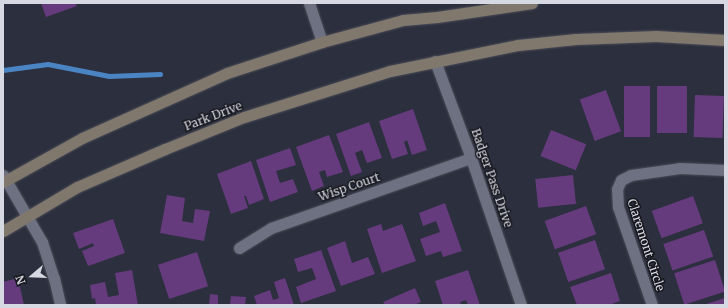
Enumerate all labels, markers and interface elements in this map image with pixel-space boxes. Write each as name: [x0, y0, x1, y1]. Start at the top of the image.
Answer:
street label: Park Drive: [182, 98, 244, 134]
street label: Badger Pass Drive: [468, 127, 516, 229]
street label: Wisp Court: [316, 170, 382, 204]
street label: Claremont Circle: [624, 197, 668, 293]
north arrow: [12, 256, 52, 296]
text: N: [13, 274, 29, 286]

